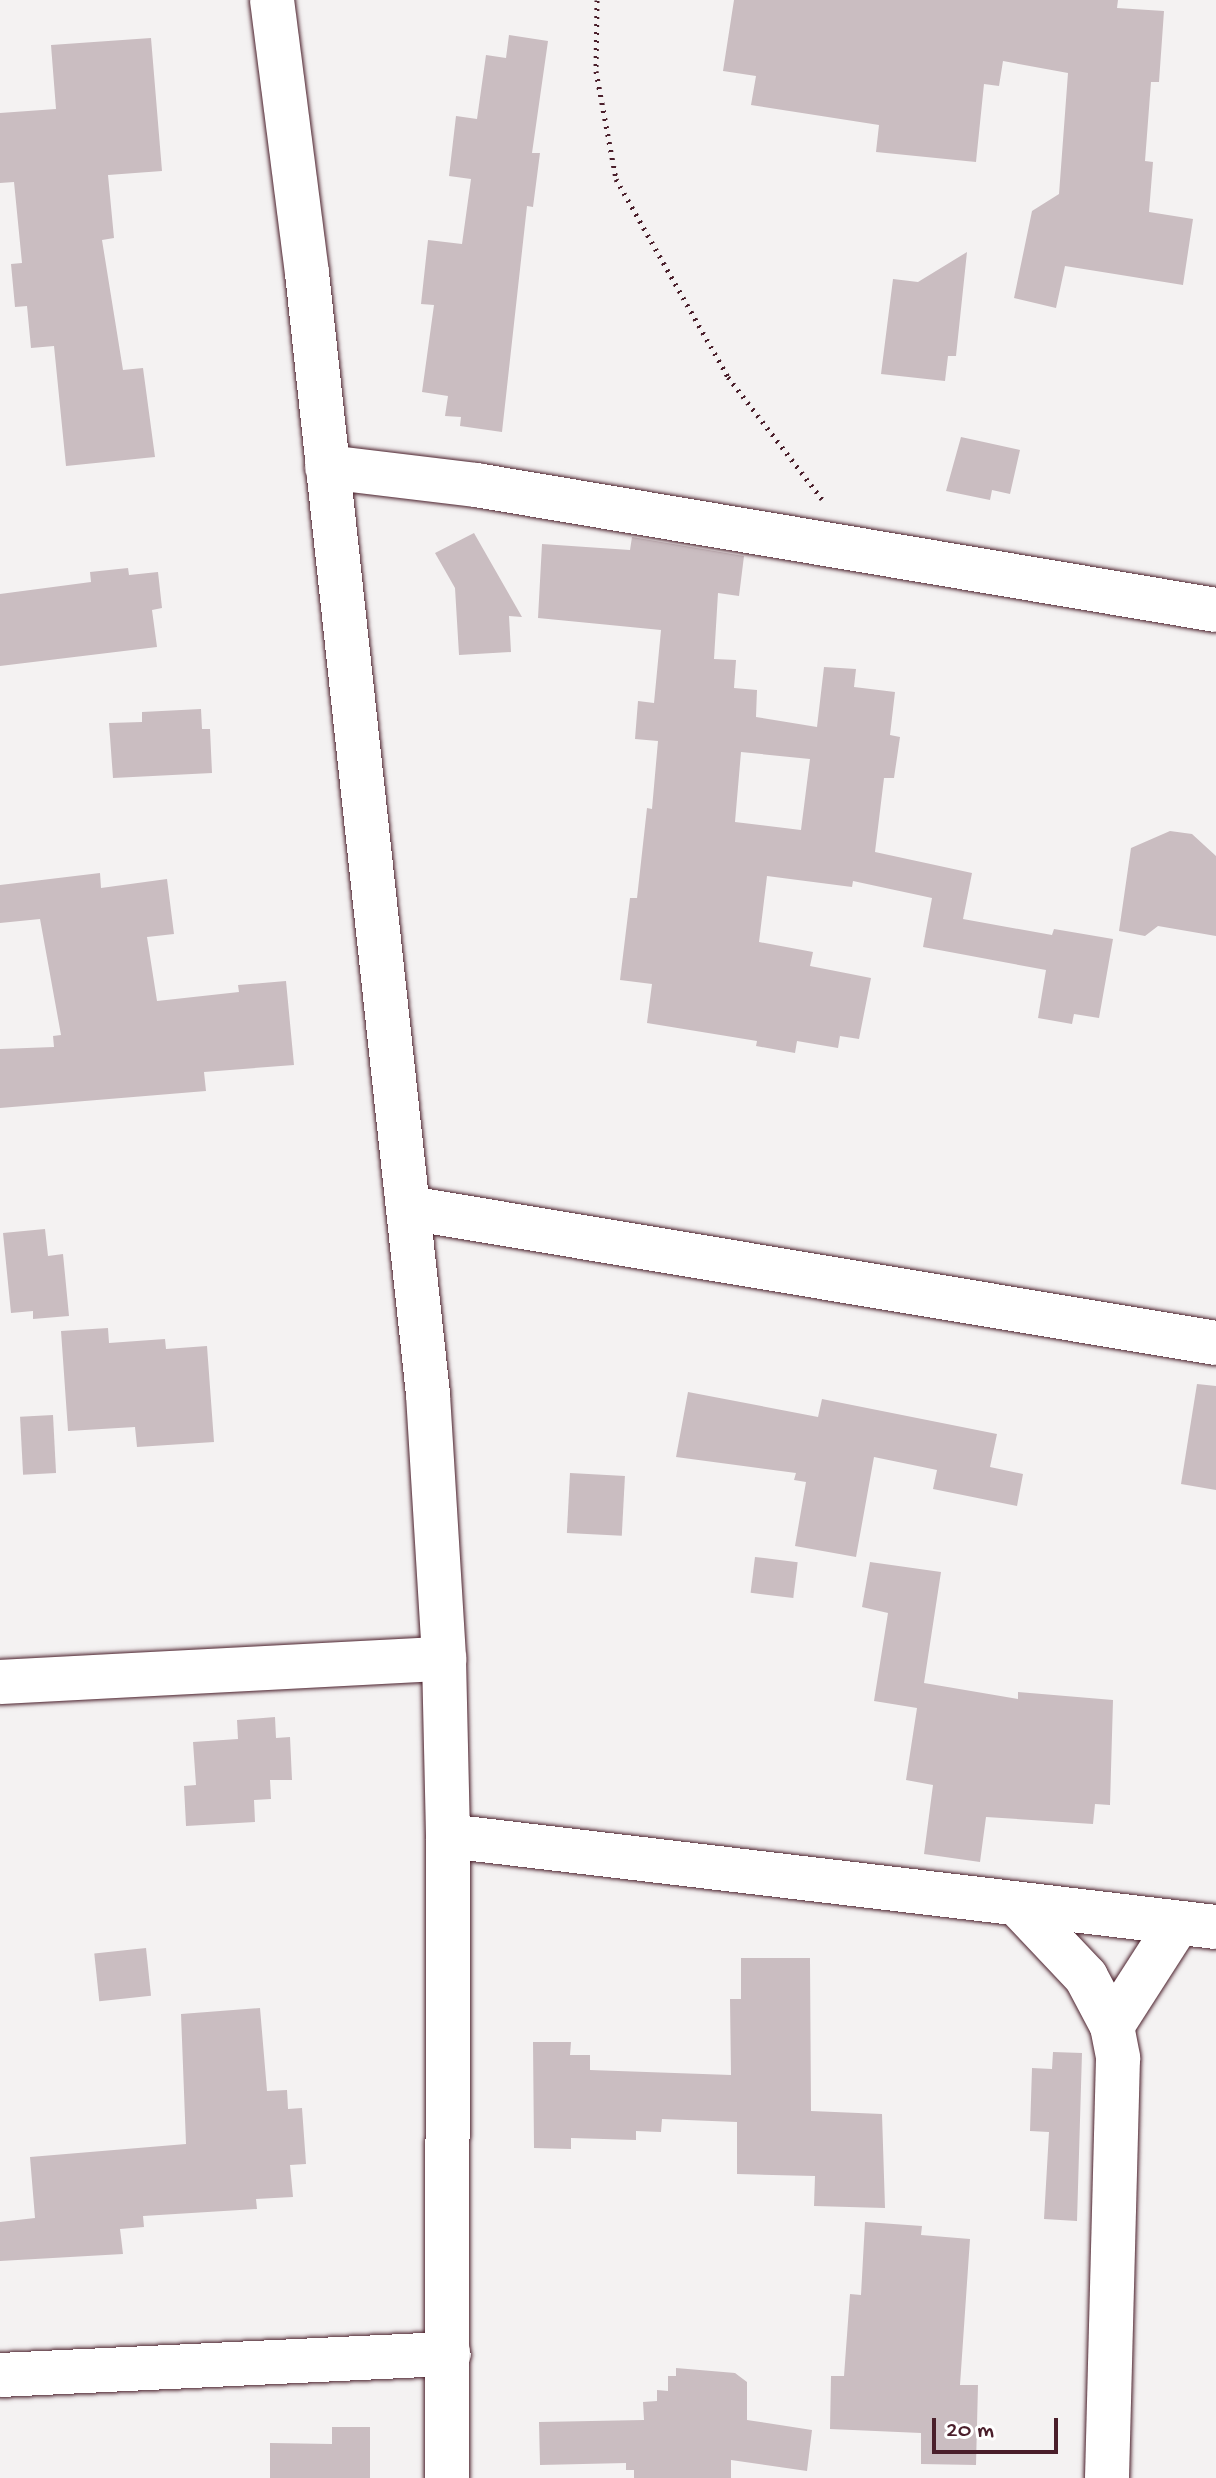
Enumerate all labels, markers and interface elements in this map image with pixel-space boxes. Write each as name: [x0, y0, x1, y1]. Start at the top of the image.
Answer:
scale bar: [936, 2402, 1062, 2452]
text: 20 m: [946, 2417, 994, 2446]

